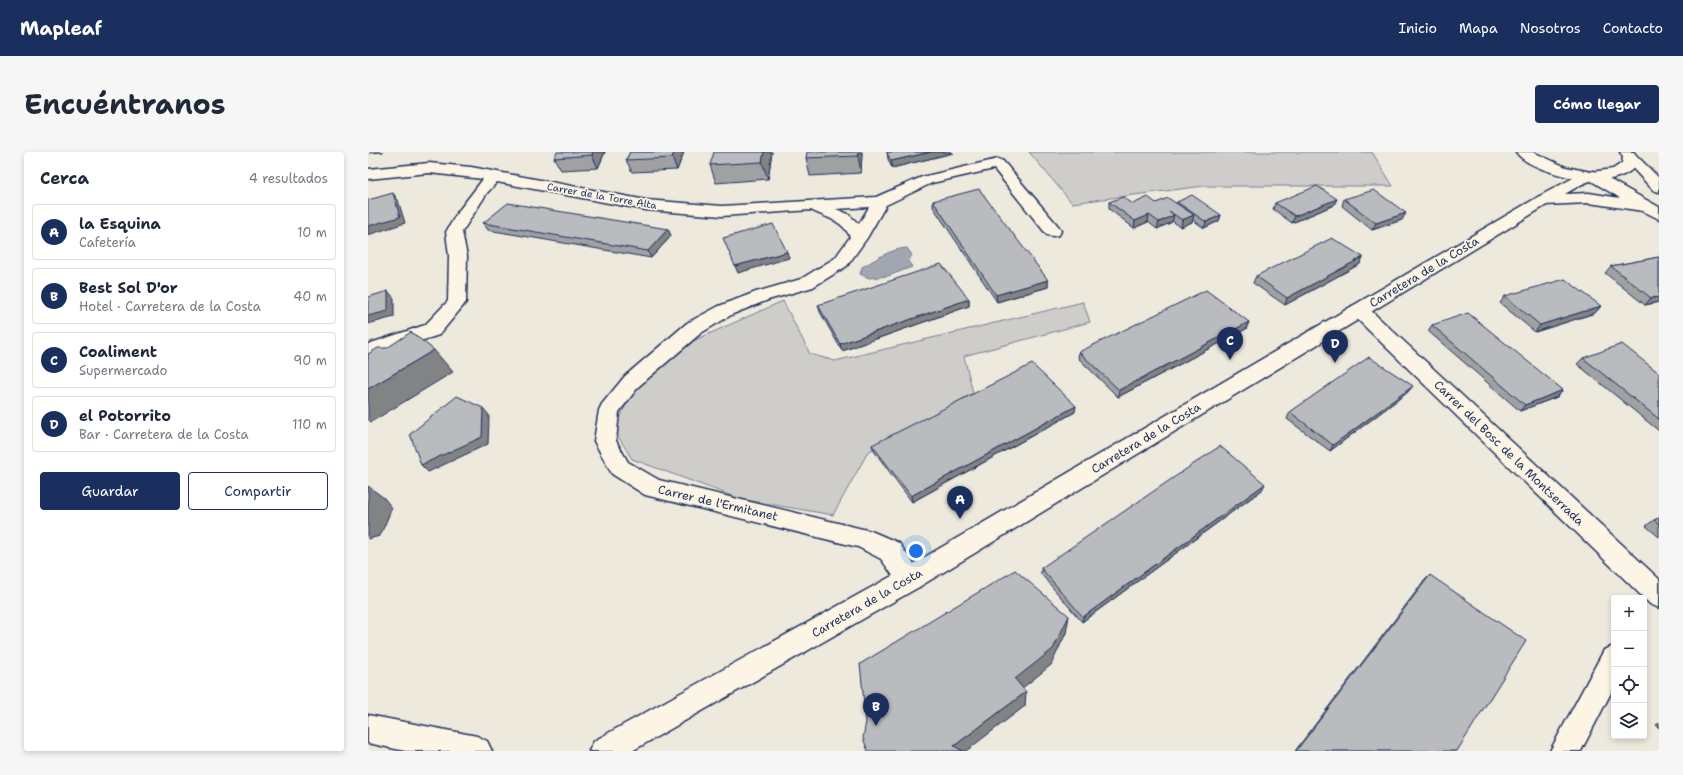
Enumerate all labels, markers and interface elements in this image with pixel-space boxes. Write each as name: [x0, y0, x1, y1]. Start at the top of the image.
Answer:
text: Mapleaf: [20, 16, 102, 41]
text: Inicio: [1399, 19, 1437, 37]
text: Mapa: [1459, 19, 1498, 37]
text: Nosotros: [1520, 19, 1581, 37]
text: Contacto: [1603, 19, 1663, 37]
text: Encuéntranos: [24, 85, 226, 123]
button: Cómo llegar: [1535, 85, 1659, 123]
text: Cerca: [40, 167, 89, 189]
text: 4 resultados: [249, 170, 328, 187]
street label: Carrer de la Torre Alta: [546, 180, 659, 212]
text: la Esquina: [79, 214, 161, 234]
text: A: [49, 224, 59, 241]
text: 10 m: [297, 224, 327, 241]
street label: Carretera de la Costa: [1366, 233, 1482, 311]
text: Cafetería: [79, 234, 136, 251]
text: Best Sol D'or: [79, 278, 178, 298]
text: B: [50, 288, 58, 305]
text: 40 m: [293, 288, 327, 305]
text: Hotel · Carretera de la Costa: [79, 298, 261, 315]
pin: C: [1217, 327, 1243, 360]
pin: D: [1322, 330, 1348, 363]
text: Coaliment: [79, 342, 157, 362]
text: C: [50, 352, 58, 369]
text: 90 m: [293, 352, 327, 369]
text: Supermercado: [79, 362, 167, 379]
street label: Carrer del Bosc de la Montserrada: [1431, 377, 1588, 530]
street label: Carretera de la Costa: [1088, 399, 1204, 477]
text: el Potorrito: [79, 406, 171, 426]
text: D: [49, 416, 59, 433]
text: 110 m: [292, 416, 327, 433]
text: Bar · Carretera de la Costa: [79, 426, 249, 443]
button: Guardar: [40, 472, 180, 510]
button: Compartir: [188, 472, 328, 510]
street label: Carrer de l'Ermitanet: [656, 481, 780, 525]
pin: A: [947, 486, 973, 519]
your location: [906, 541, 926, 561]
street label: Carretera de la Costa: [809, 565, 926, 641]
map controls: [1611, 595, 1647, 739]
button: +: [1611, 595, 1647, 631]
button: −: [1611, 631, 1647, 667]
button: locate: [1611, 667, 1647, 703]
pin: B: [863, 693, 889, 726]
button: layers: [1611, 703, 1647, 739]

